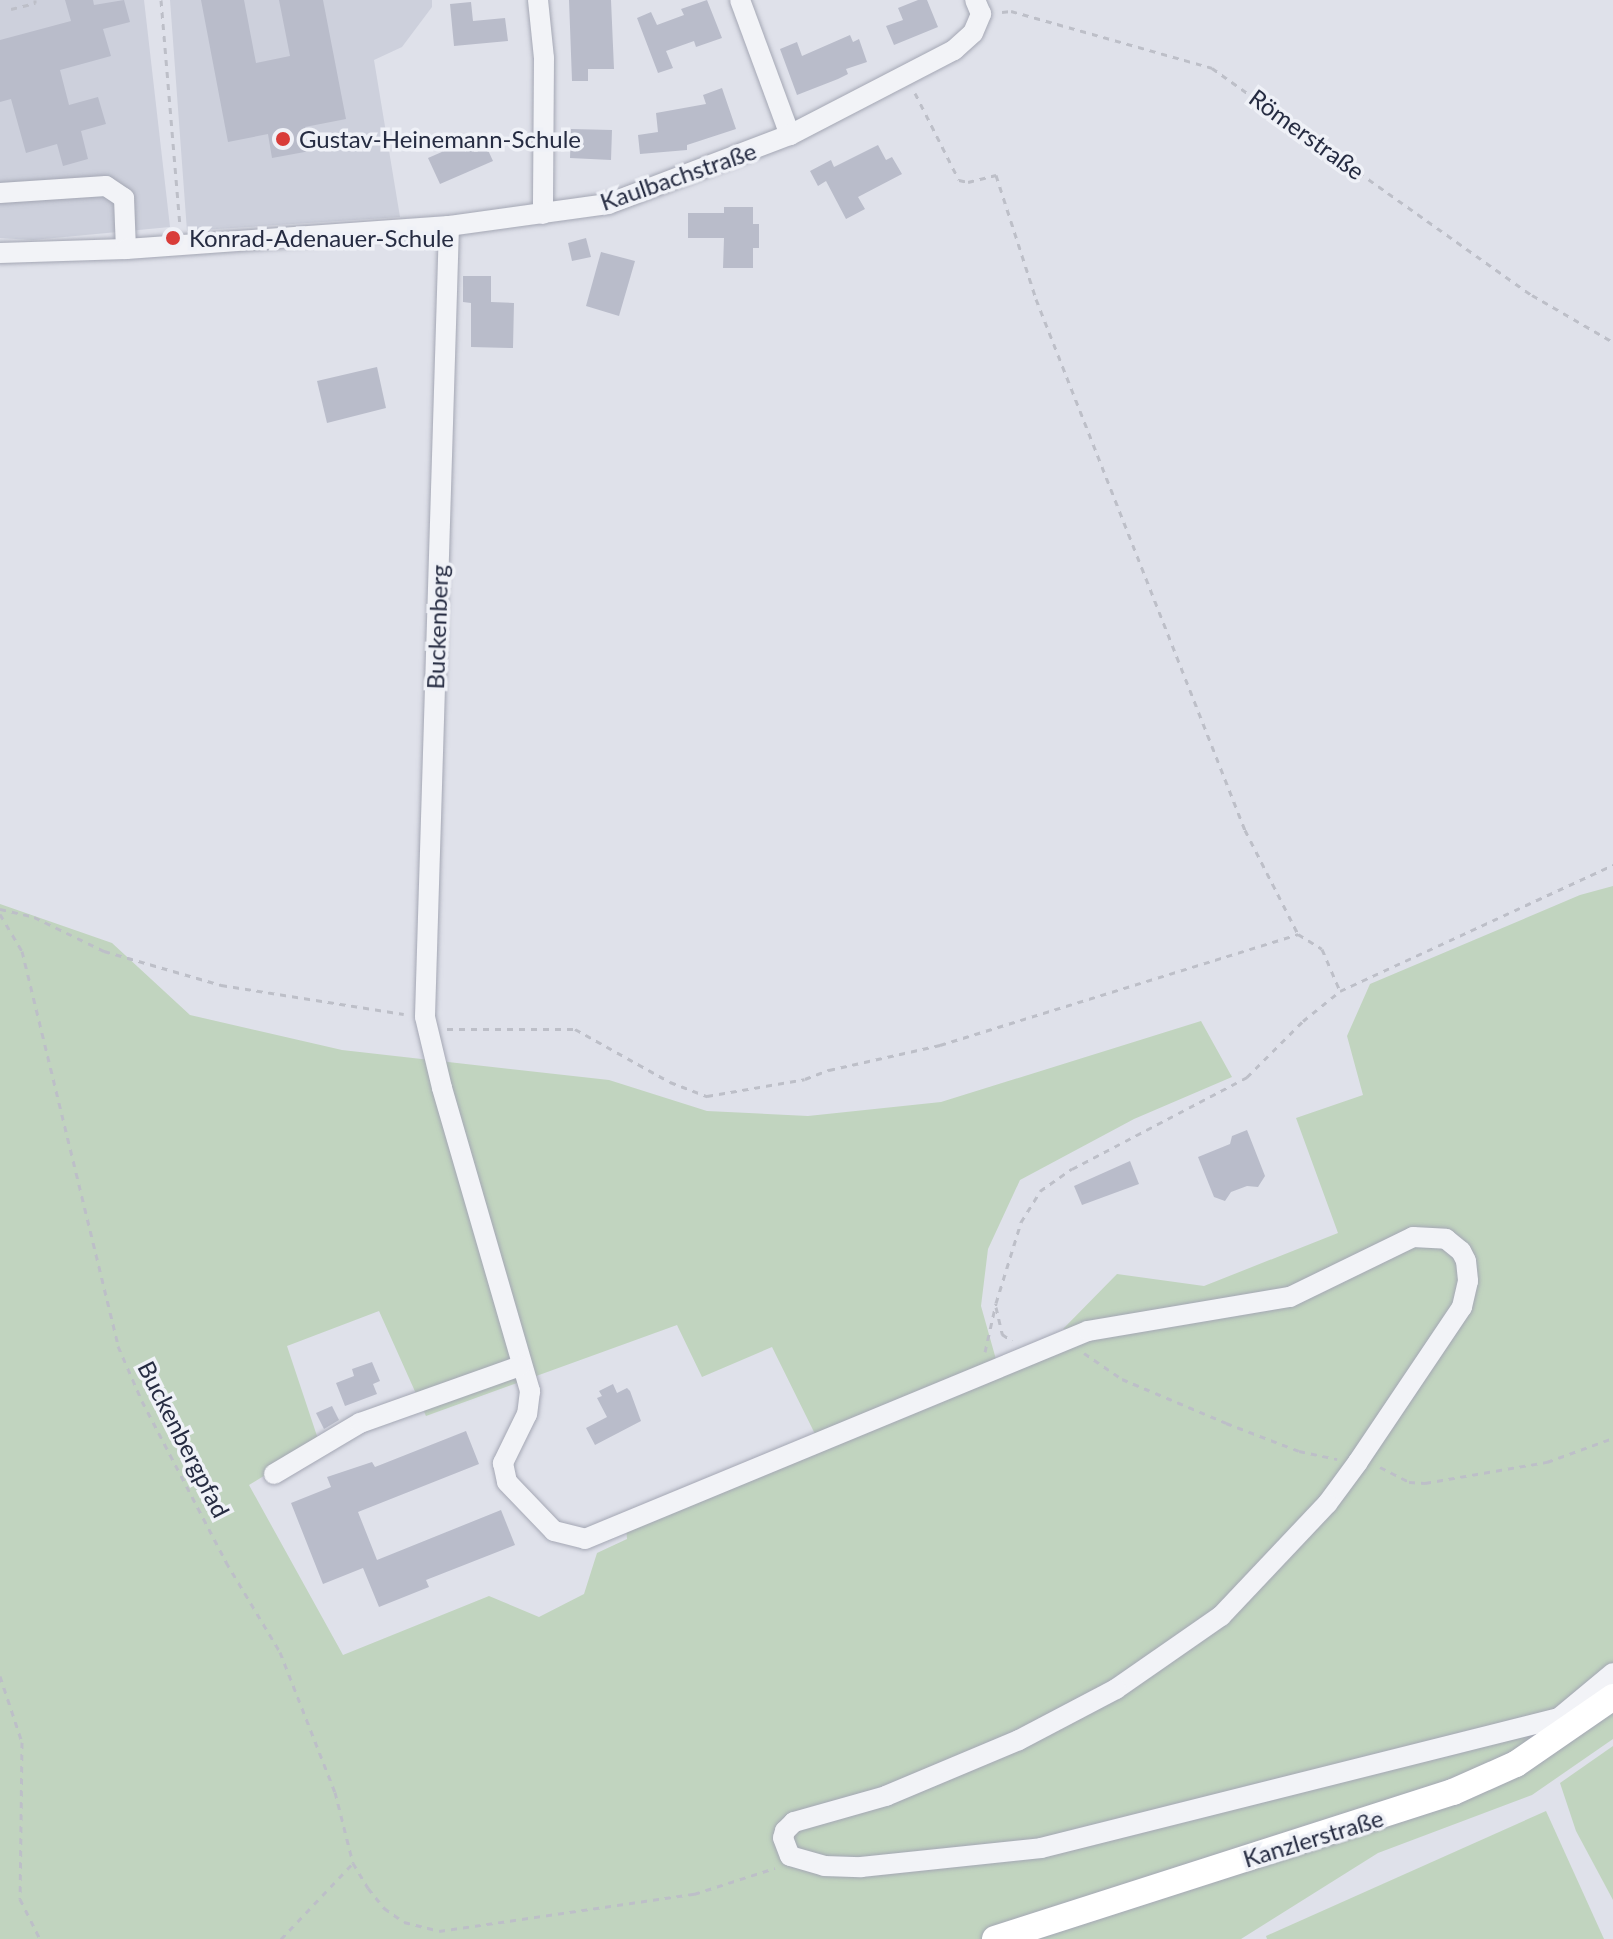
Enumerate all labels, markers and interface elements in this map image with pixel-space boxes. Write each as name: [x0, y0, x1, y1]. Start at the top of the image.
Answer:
street label: Römerstraße: [1244, 83, 1370, 185]
place label: Gustav-Heinemann-Schule: [299, 125, 581, 153]
marker: Gustav-Heinemann-Schule: [274, 130, 292, 148]
street label: Kaulbachstraße: [596, 136, 760, 216]
place label: Konrad-Adenauer-Schule: [189, 224, 454, 252]
marker: Konrad-Adenauer-Schule: [164, 229, 182, 247]
street label: Buckenberg: [420, 564, 454, 690]
street label: Buckenbergpfad: [132, 1356, 236, 1522]
street label: Kanzlerstraße: [1239, 1803, 1387, 1873]

